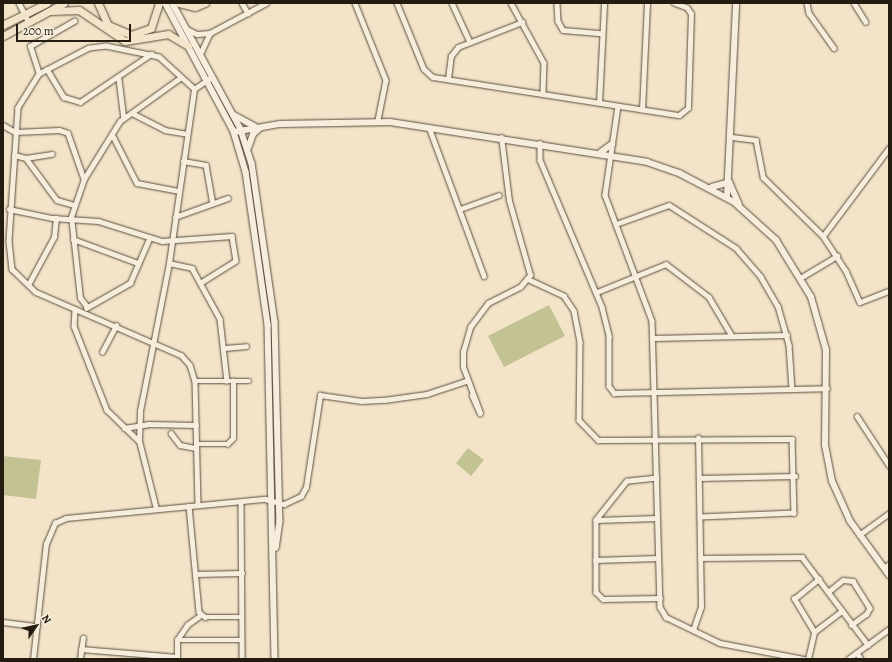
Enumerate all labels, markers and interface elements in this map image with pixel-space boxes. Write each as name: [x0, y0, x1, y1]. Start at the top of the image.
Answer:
scale bar: [18, 16, 133, 42]
text: 200 m: [23, 23, 54, 39]
north arrow: [16, 606, 56, 646]
text: N: [38, 611, 55, 627]

